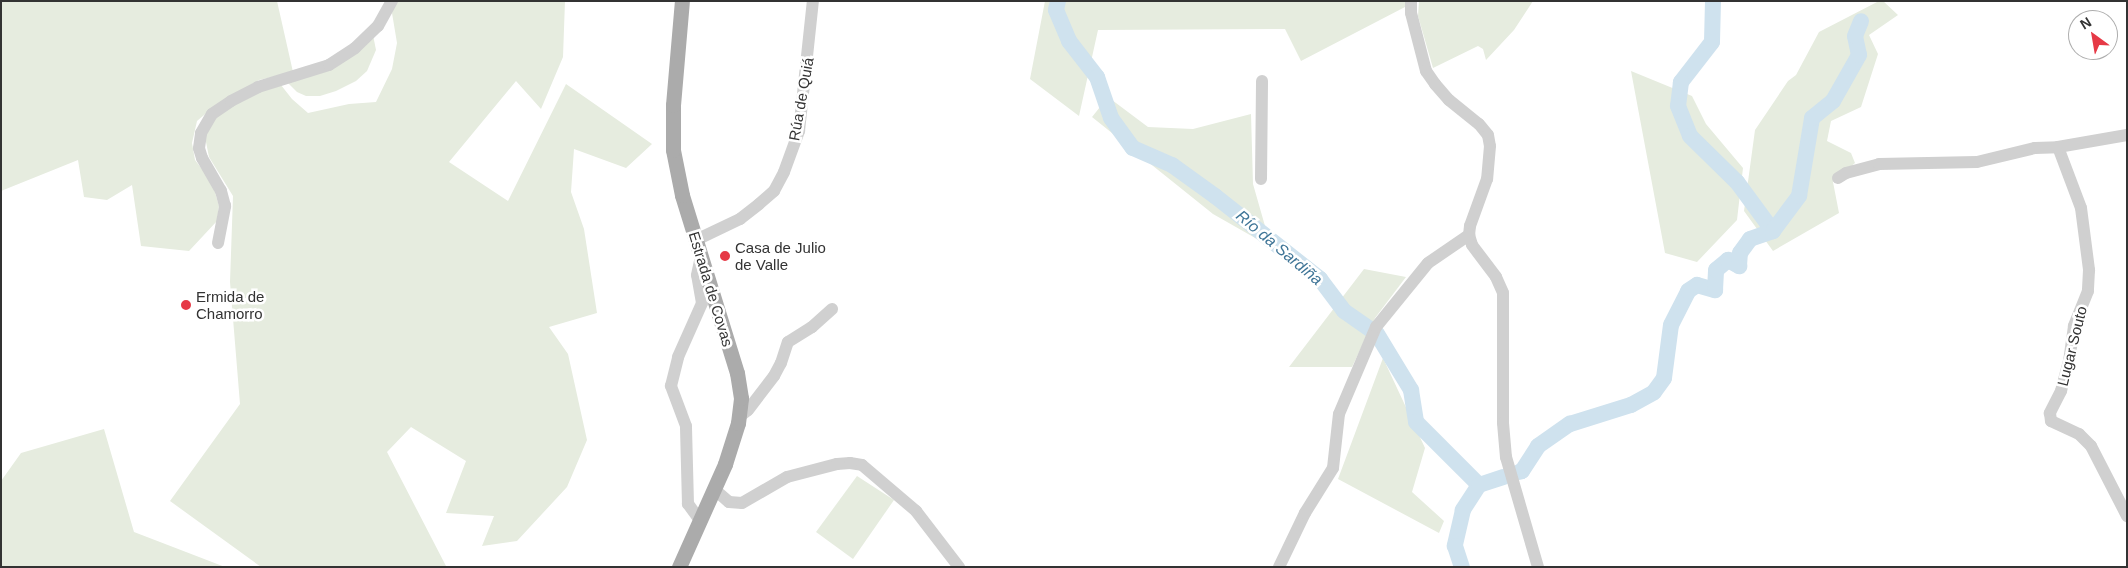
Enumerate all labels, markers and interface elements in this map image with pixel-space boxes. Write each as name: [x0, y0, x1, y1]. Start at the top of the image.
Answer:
north arrow: [2068, 10, 2118, 60]
text: N: [2077, 14, 2094, 33]
street label: Rúa de Quiá: [785, 56, 817, 142]
water label: Río da Sardiña: [1232, 206, 1326, 290]
street label: Estrada de Covas: [685, 229, 737, 349]
place label: Casa de Julio de Valle: [735, 238, 826, 273]
marker: Casa de Julio de Valle: [719, 250, 731, 262]
place label: Ermida de Chamorro: [196, 287, 264, 322]
marker: Ermida de Chamorro: [180, 299, 192, 311]
street label: Lugar Souto: [2053, 304, 2091, 388]

